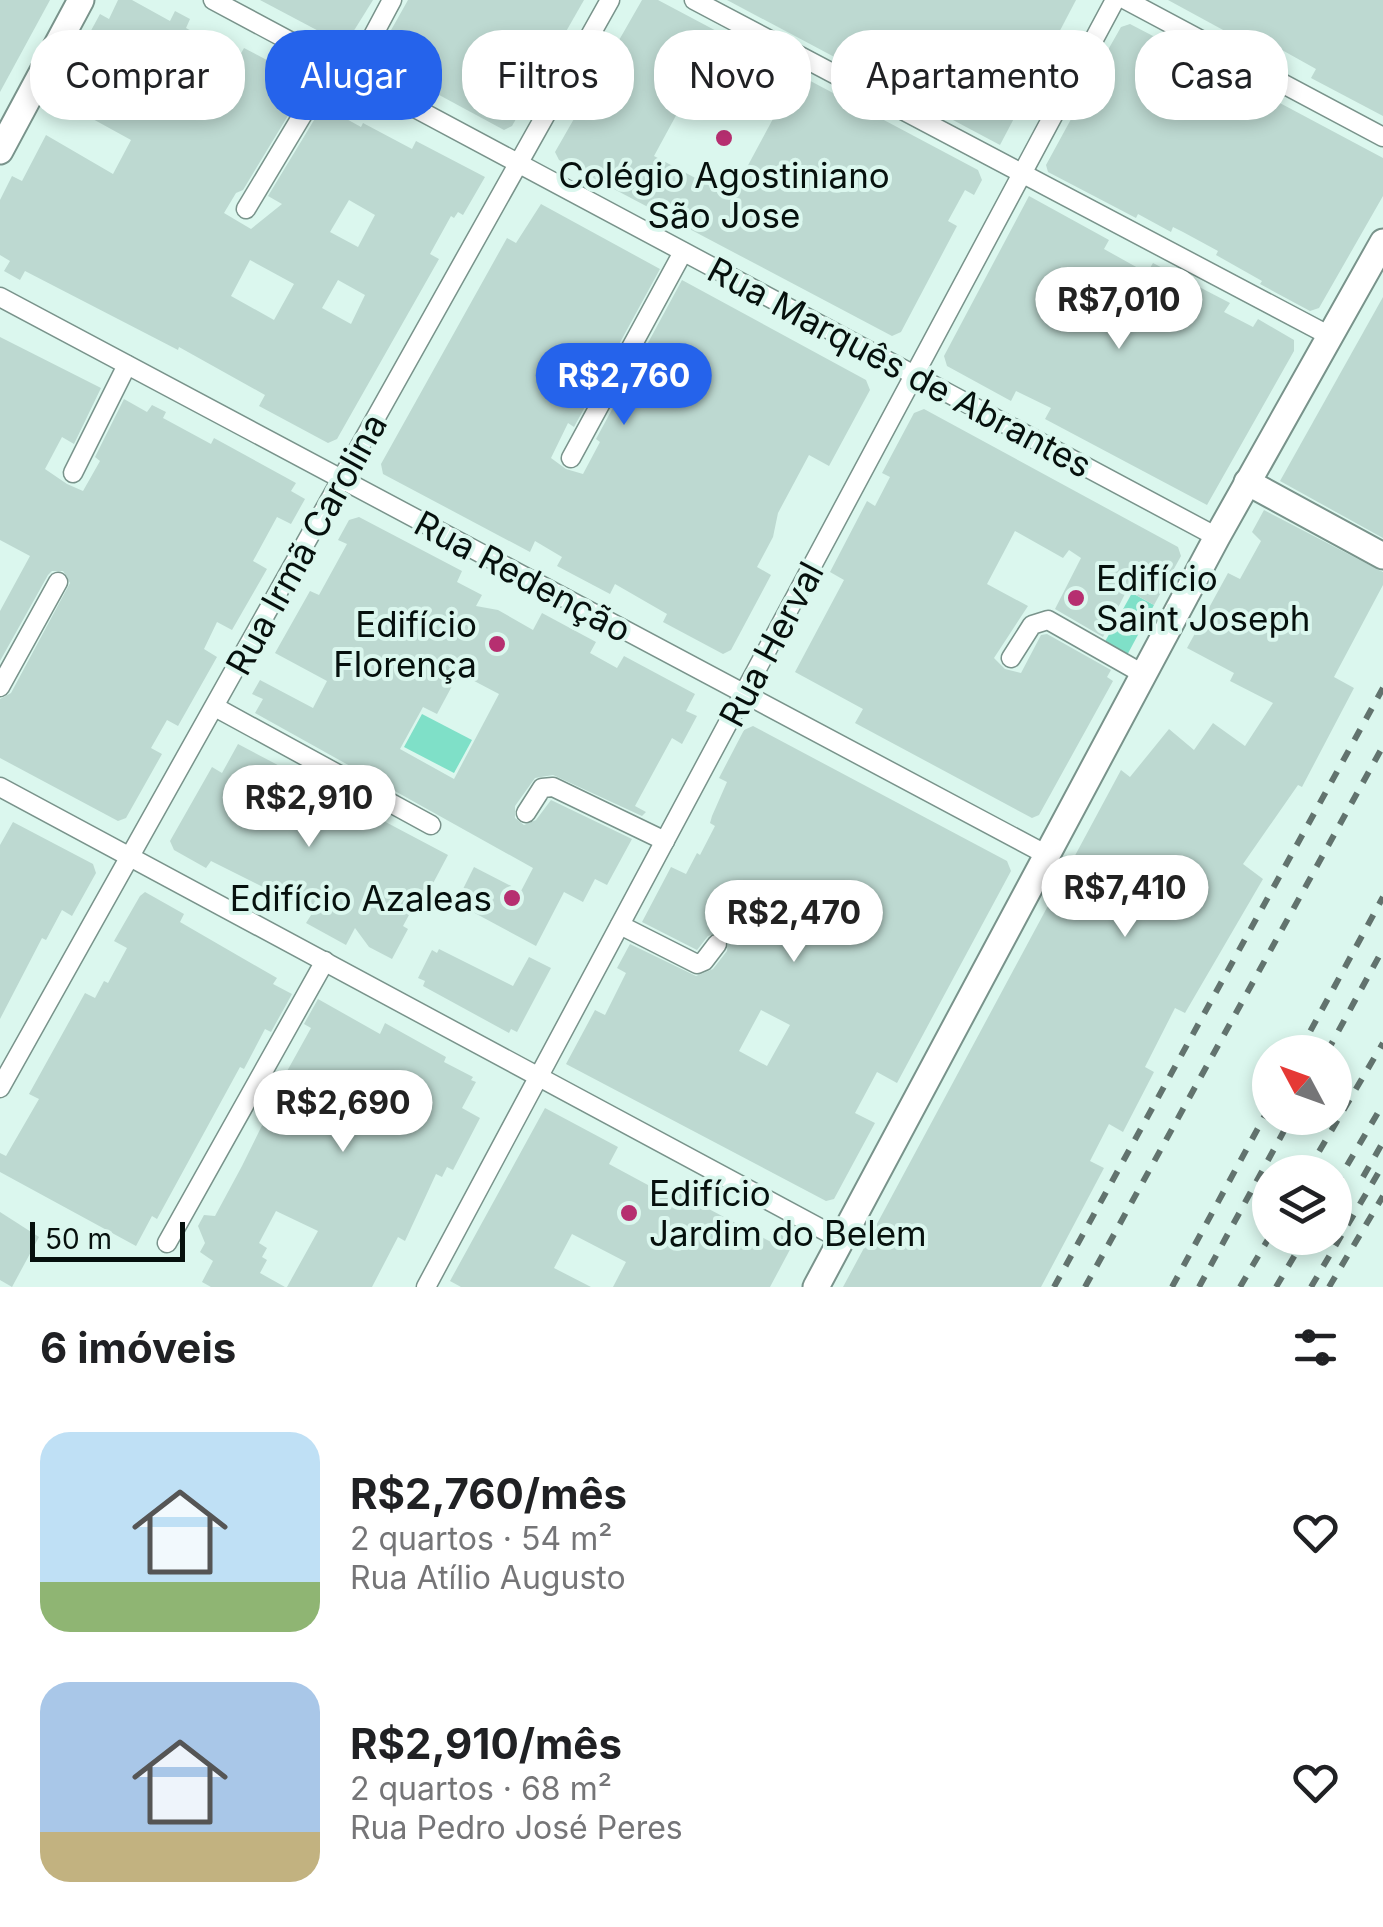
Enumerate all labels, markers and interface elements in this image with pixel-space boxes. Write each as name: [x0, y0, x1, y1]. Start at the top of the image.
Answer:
chip: Comprar: [30, 30, 245, 120]
chip: Alugar: [265, 30, 442, 120]
chip: Filtros: [462, 30, 634, 120]
chip: Novo: [654, 30, 811, 120]
chip: Apartamento: [831, 30, 1115, 120]
chip: Casa: [1135, 30, 1288, 120]
marker: Colégio Agostiniano São Jose: [713, 127, 735, 149]
place label: Colégio Agostiniano São Jose: [558, 154, 890, 236]
street label: Rua Marquês de Abrantes: [701, 248, 1099, 486]
pin: R$7,010: [1027, 267, 1211, 352]
text: R$7,010: [1057, 280, 1181, 319]
pin: R$2,760: [532, 343, 716, 428]
text: R$2,760: [558, 356, 690, 395]
street label: Rua Irmã Carolina: [217, 406, 395, 682]
street label: Rua Redenção: [408, 501, 638, 651]
street label: Rua Herval: [710, 554, 832, 734]
place label: Edifício Saint Joseph: [1096, 557, 1311, 639]
marker: Edifício Saint Joseph: [1065, 587, 1087, 609]
place label: Edifício Florença: [333, 603, 477, 685]
marker: Edifício Florença: [486, 633, 508, 655]
pin: R$2,910: [217, 765, 401, 850]
text: R$2,910: [245, 778, 373, 817]
pin: R$7,410: [1033, 855, 1217, 940]
text: R$7,410: [1063, 868, 1187, 907]
place label: Edifício Azaleas: [230, 877, 492, 919]
pin: R$2,470: [702, 880, 886, 965]
marker: Edifício Azaleas: [501, 887, 523, 909]
text: R$2,470: [727, 893, 861, 932]
north arrow: [1252, 1035, 1352, 1135]
map controls: [1252, 1035, 1352, 1255]
pin: R$2,690: [251, 1070, 435, 1155]
text: R$2,690: [275, 1083, 411, 1122]
button: layers: [1252, 1155, 1352, 1255]
place label: Edifício Jardim do Belem: [649, 1172, 927, 1254]
marker: Edifício Jardim do Belem: [618, 1202, 640, 1224]
scale bar: [30, 1217, 185, 1262]
text: 50 m: [45, 1222, 112, 1256]
icon: filters: [1288, 1320, 1343, 1375]
text: 6 imóveis: [40, 1322, 236, 1373]
text: R$2,760/mês: [350, 1468, 627, 1519]
icon: home: [120, 1472, 240, 1592]
icon: heart: [1288, 1505, 1343, 1560]
text: 2 quartos · 54 m²: [350, 1519, 612, 1558]
text: Rua Atílio Augusto: [350, 1558, 626, 1597]
text: R$2,910/mês: [350, 1718, 622, 1769]
icon: home: [120, 1722, 240, 1842]
icon: heart: [1288, 1755, 1343, 1810]
text: 2 quartos · 68 m²: [350, 1769, 612, 1808]
text: Rua Pedro José Peres: [350, 1808, 683, 1847]

